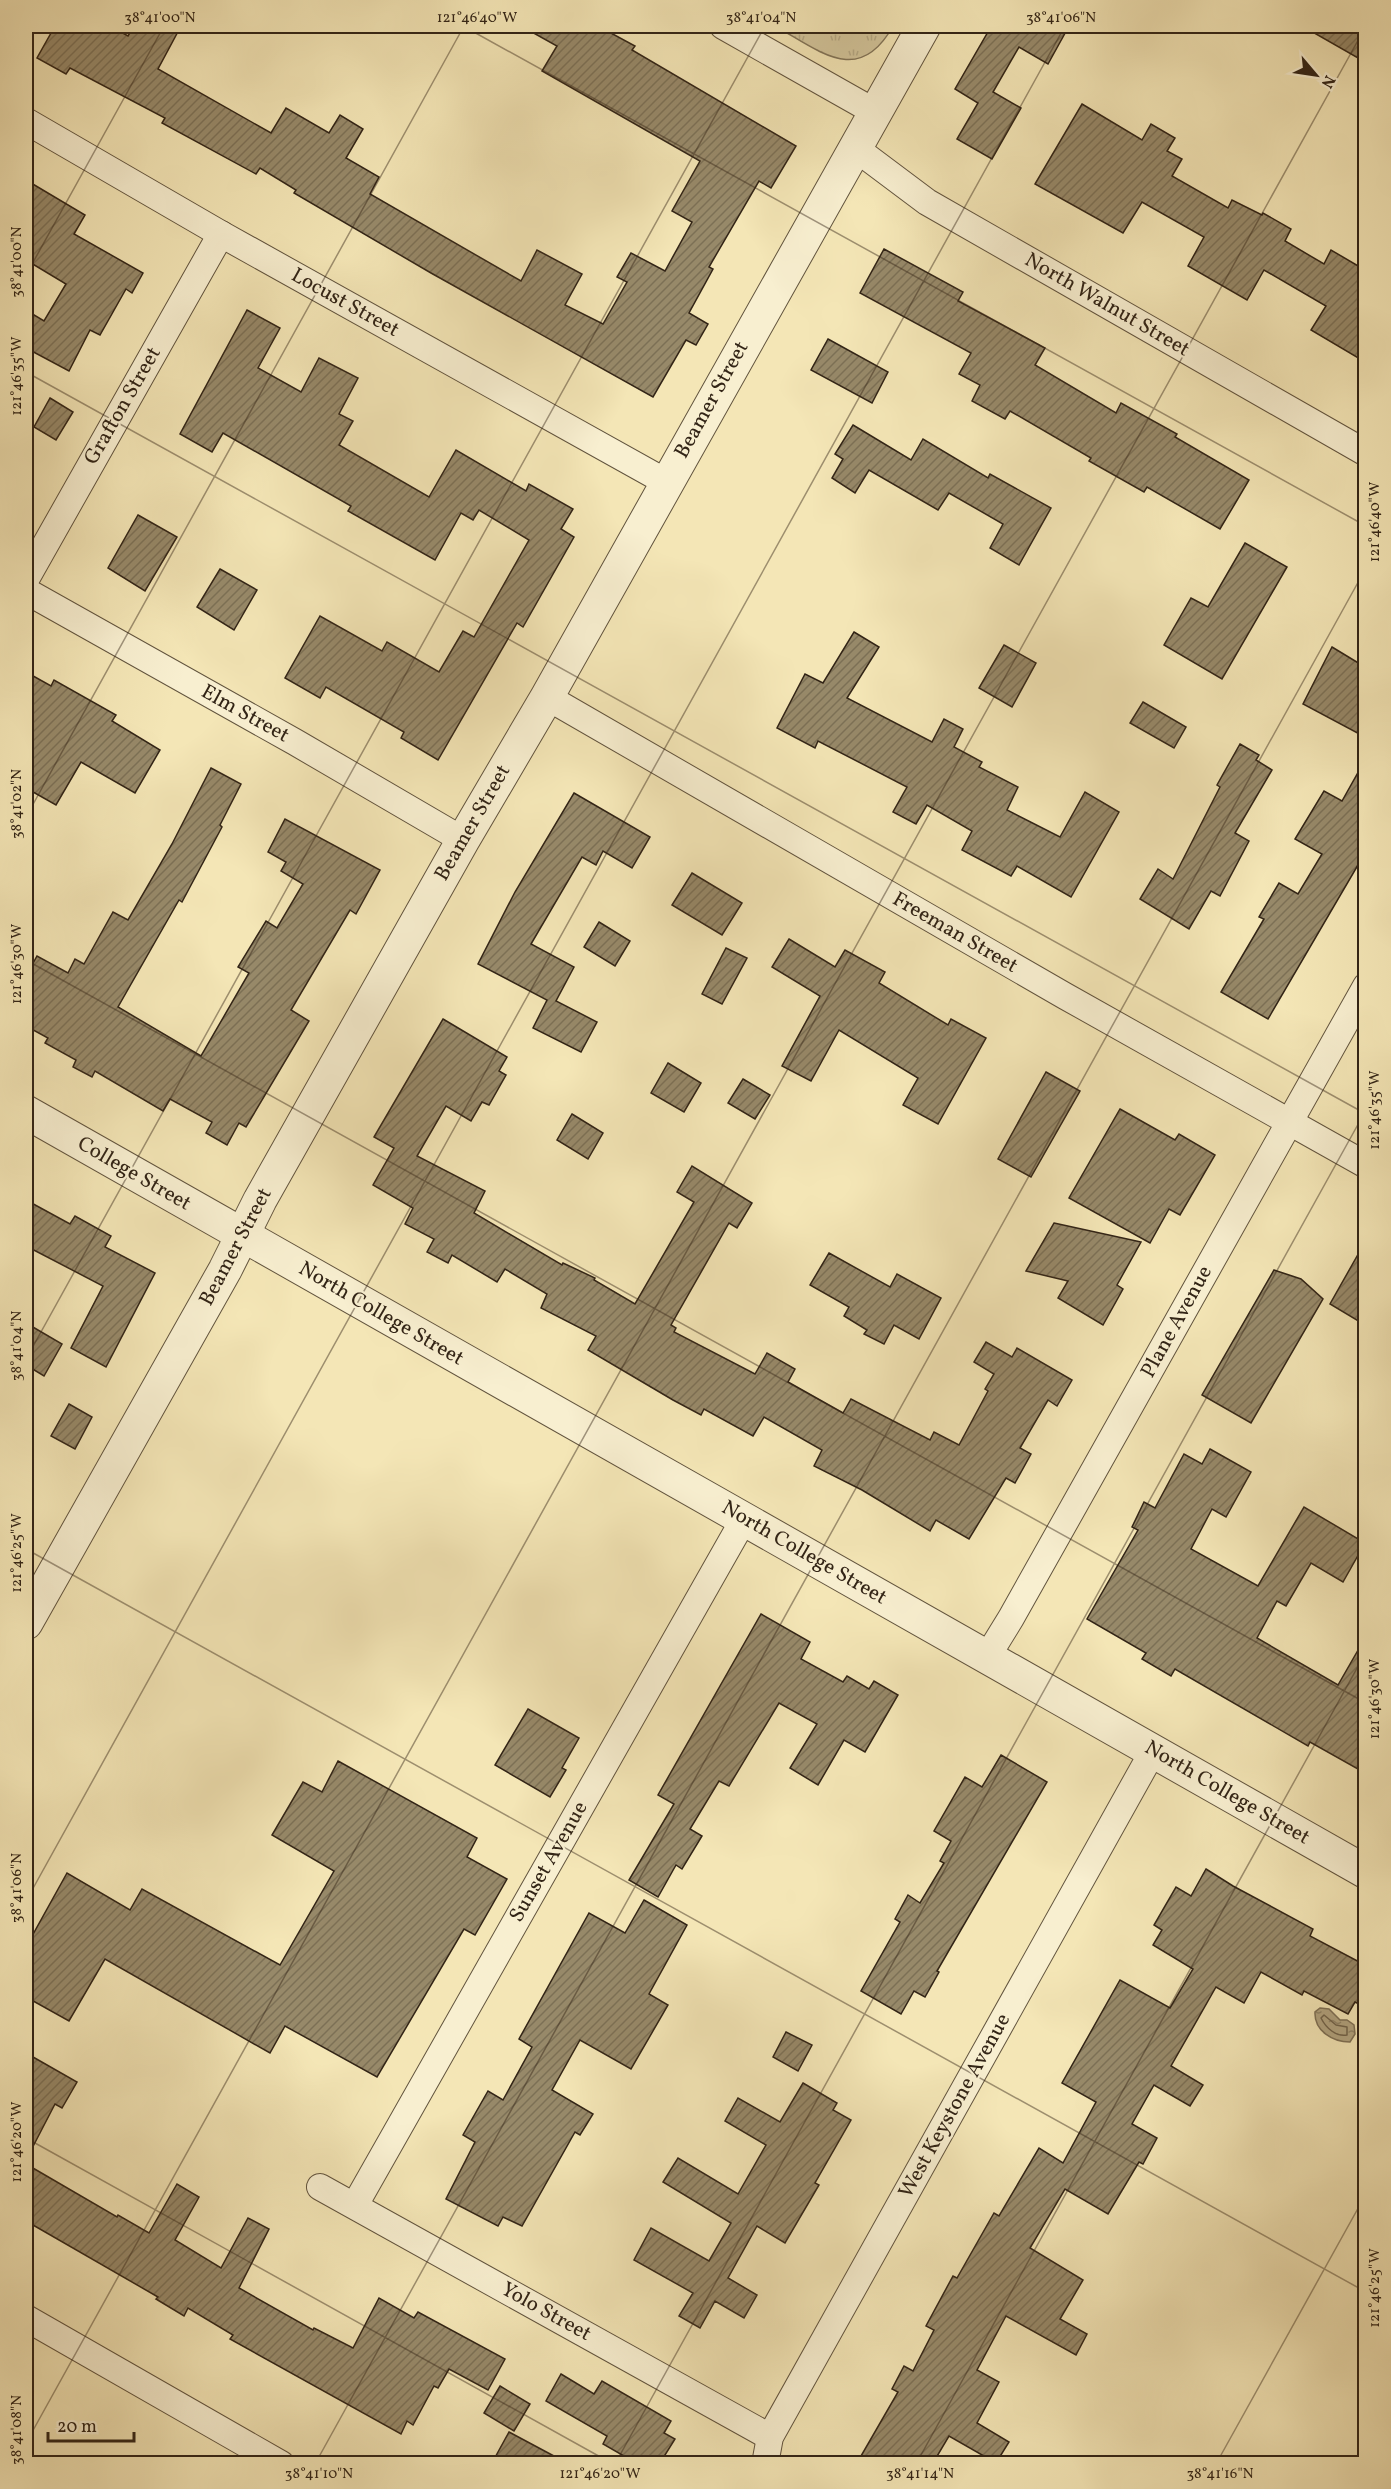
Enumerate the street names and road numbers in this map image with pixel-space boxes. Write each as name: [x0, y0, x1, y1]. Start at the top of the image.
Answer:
street label: North Walnut Street: [1019, 246, 1195, 364]
street label: Locust Street: [286, 261, 404, 345]
street label: Beamer Street: [668, 336, 756, 464]
street label: Grafton Street: [77, 342, 169, 470]
street label: Elm Street: [196, 678, 294, 750]
street label: Beamer Street: [428, 759, 518, 887]
street label: Freeman Street: [887, 885, 1023, 981]
street label: College Street: [72, 1130, 196, 1218]
street label: Beamer Street: [193, 1183, 279, 1311]
street label: North College Street: [293, 1255, 469, 1373]
street label: Plane Avenue: [1134, 1261, 1220, 1383]
street label: North College Street: [716, 1494, 892, 1612]
street label: North College Street: [1139, 1734, 1315, 1852]
street label: Sunset Avenue: [503, 1796, 595, 1928]
street label: West Keystone Avenue: [892, 2008, 1018, 2204]
street label: Yolo Street: [496, 2275, 596, 2349]

